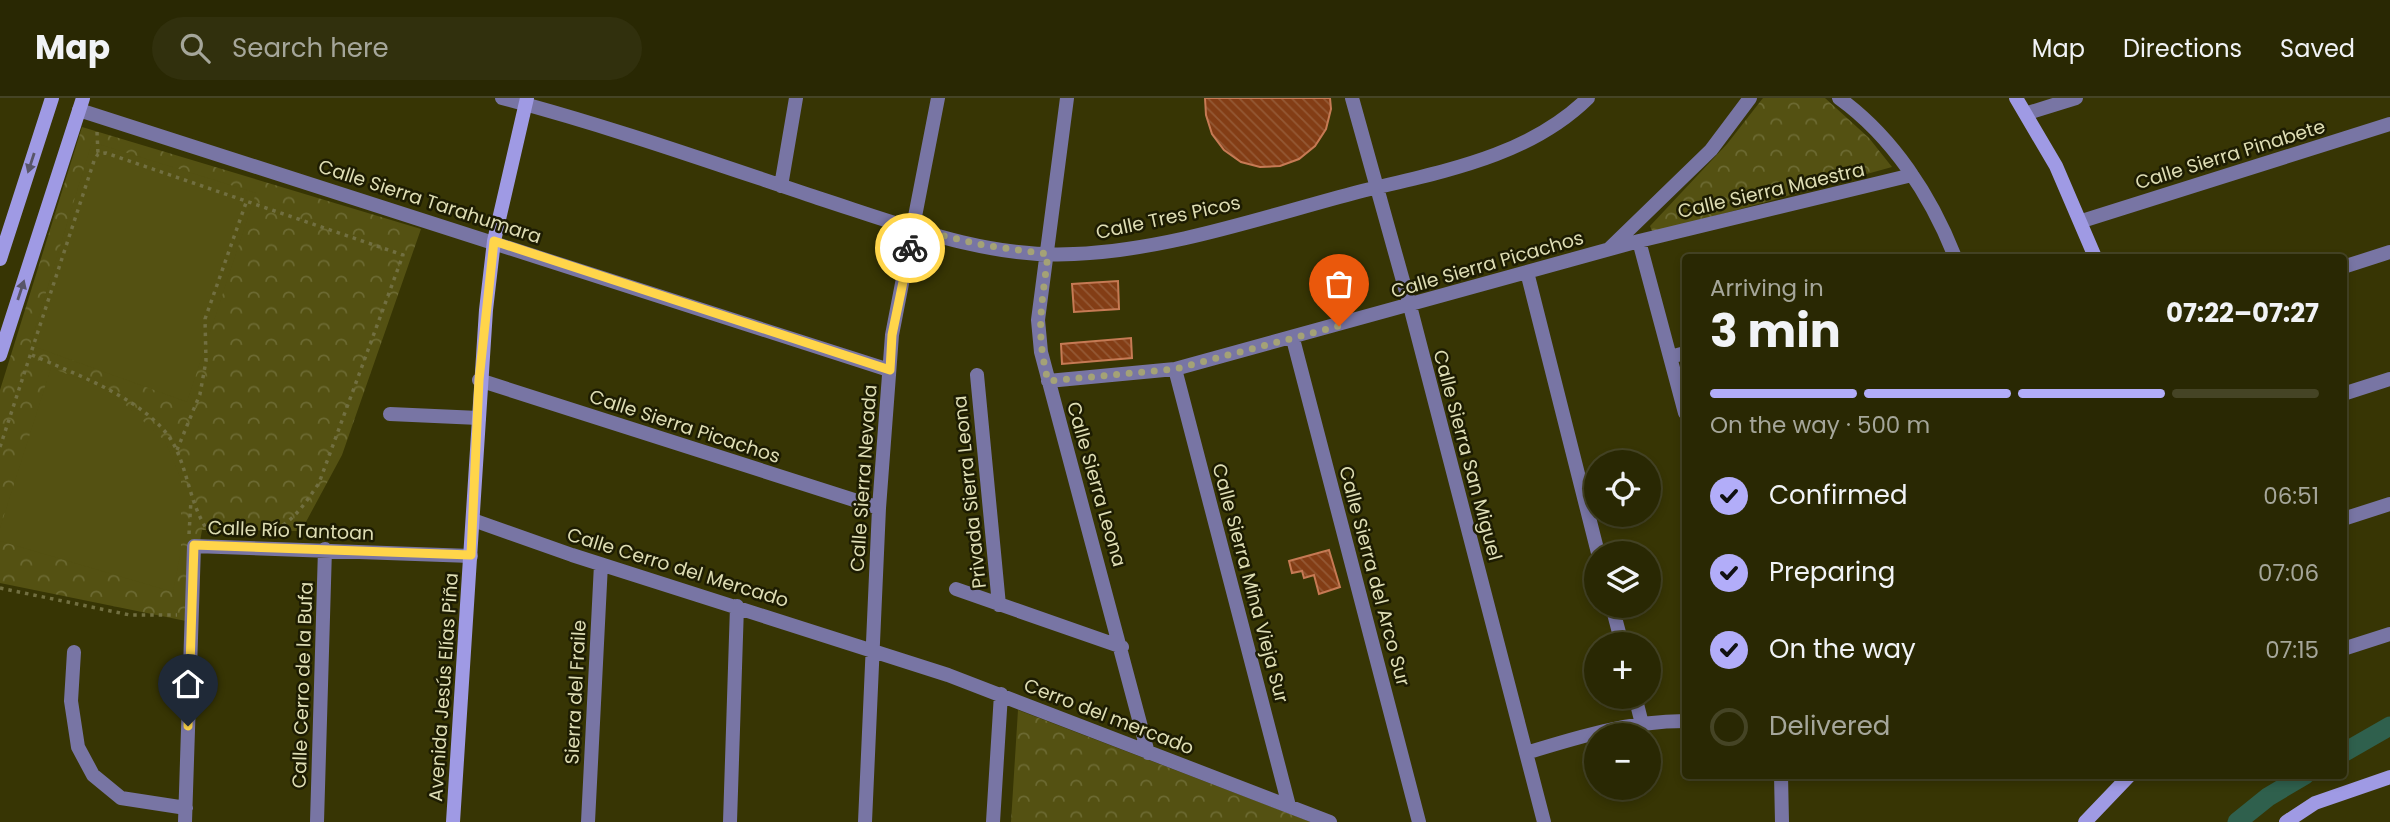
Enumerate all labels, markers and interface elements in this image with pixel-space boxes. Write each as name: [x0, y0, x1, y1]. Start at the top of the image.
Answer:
search box: [152, 17, 642, 80]
text: Map: [35, 24, 110, 71]
icon: search: [176, 29, 214, 67]
text: Search here: [232, 30, 389, 66]
text: Map: [2032, 32, 2085, 65]
text: Directions: [2123, 32, 2242, 65]
text: Saved: [2280, 32, 2355, 65]
street label: Calle Sierra Pinabete: [2132, 113, 2328, 196]
one-way arrow: [25, 153, 36, 174]
street label: Calle Sierra Tarahumara: [315, 153, 545, 250]
street label: Calle Sierra Maestra: [1675, 156, 1867, 225]
street label: Calle Tres Picos: [1093, 189, 1243, 246]
courier: [875, 213, 945, 283]
street label: Calle Sierra Picachos: [1388, 224, 1587, 305]
icon: bike: [891, 229, 929, 267]
pin: [1309, 254, 1369, 326]
icon: bag: [1320, 265, 1358, 303]
text: Arriving in: [1710, 272, 1824, 304]
one-way arrow: [16, 280, 27, 301]
text: 07:22–07:27: [2166, 295, 2319, 331]
text: 3 min: [1710, 299, 1841, 363]
street label: Calle Sierra San Miguel: [1426, 347, 1509, 563]
street label: Calle Sierra Picachos: [586, 383, 784, 470]
street label: Calle Sierra Nevada: [843, 383, 884, 573]
street label: Privada Sierra Leona: [946, 394, 993, 590]
street label: Calle Sierra Leona: [1060, 398, 1133, 570]
text: On the way · 500 m: [1710, 409, 1930, 441]
map controls: [1584, 450, 1661, 800]
button: locate: [1584, 450, 1661, 527]
street label: Calle Sierra Mina Vieja Sur: [1206, 460, 1296, 706]
street label: Calle Sierra del Arco Sur: [1332, 463, 1417, 689]
icon: check: [1710, 477, 1748, 515]
text: Confirmed: [1769, 477, 1907, 513]
text: 06:51: [2263, 480, 2319, 512]
street label: Calle Río Tantoan: [207, 514, 375, 547]
street label: Calle Cerro del Mercado: [564, 521, 792, 614]
button: layers: [1584, 541, 1661, 618]
icon: check: [1710, 554, 1748, 592]
text: Preparing: [1769, 554, 1895, 590]
text: 07:06: [2258, 557, 2319, 589]
street label: Avenida Jesús Elías Piña: [422, 572, 465, 802]
street label: Calle Cerro de la Bufa: [285, 581, 320, 789]
street label: Sierra del Fraile: [558, 619, 593, 765]
icon: check: [1710, 631, 1748, 669]
text: On the way: [1769, 631, 1916, 667]
button: +: [1584, 632, 1661, 709]
text: 07:15: [2265, 634, 2319, 666]
pin: [158, 654, 218, 726]
icon: home: [169, 665, 207, 703]
street label: Cerro del mercado: [1020, 672, 1198, 761]
text: Delivered: [1769, 708, 1890, 744]
button: −: [1584, 723, 1661, 800]

